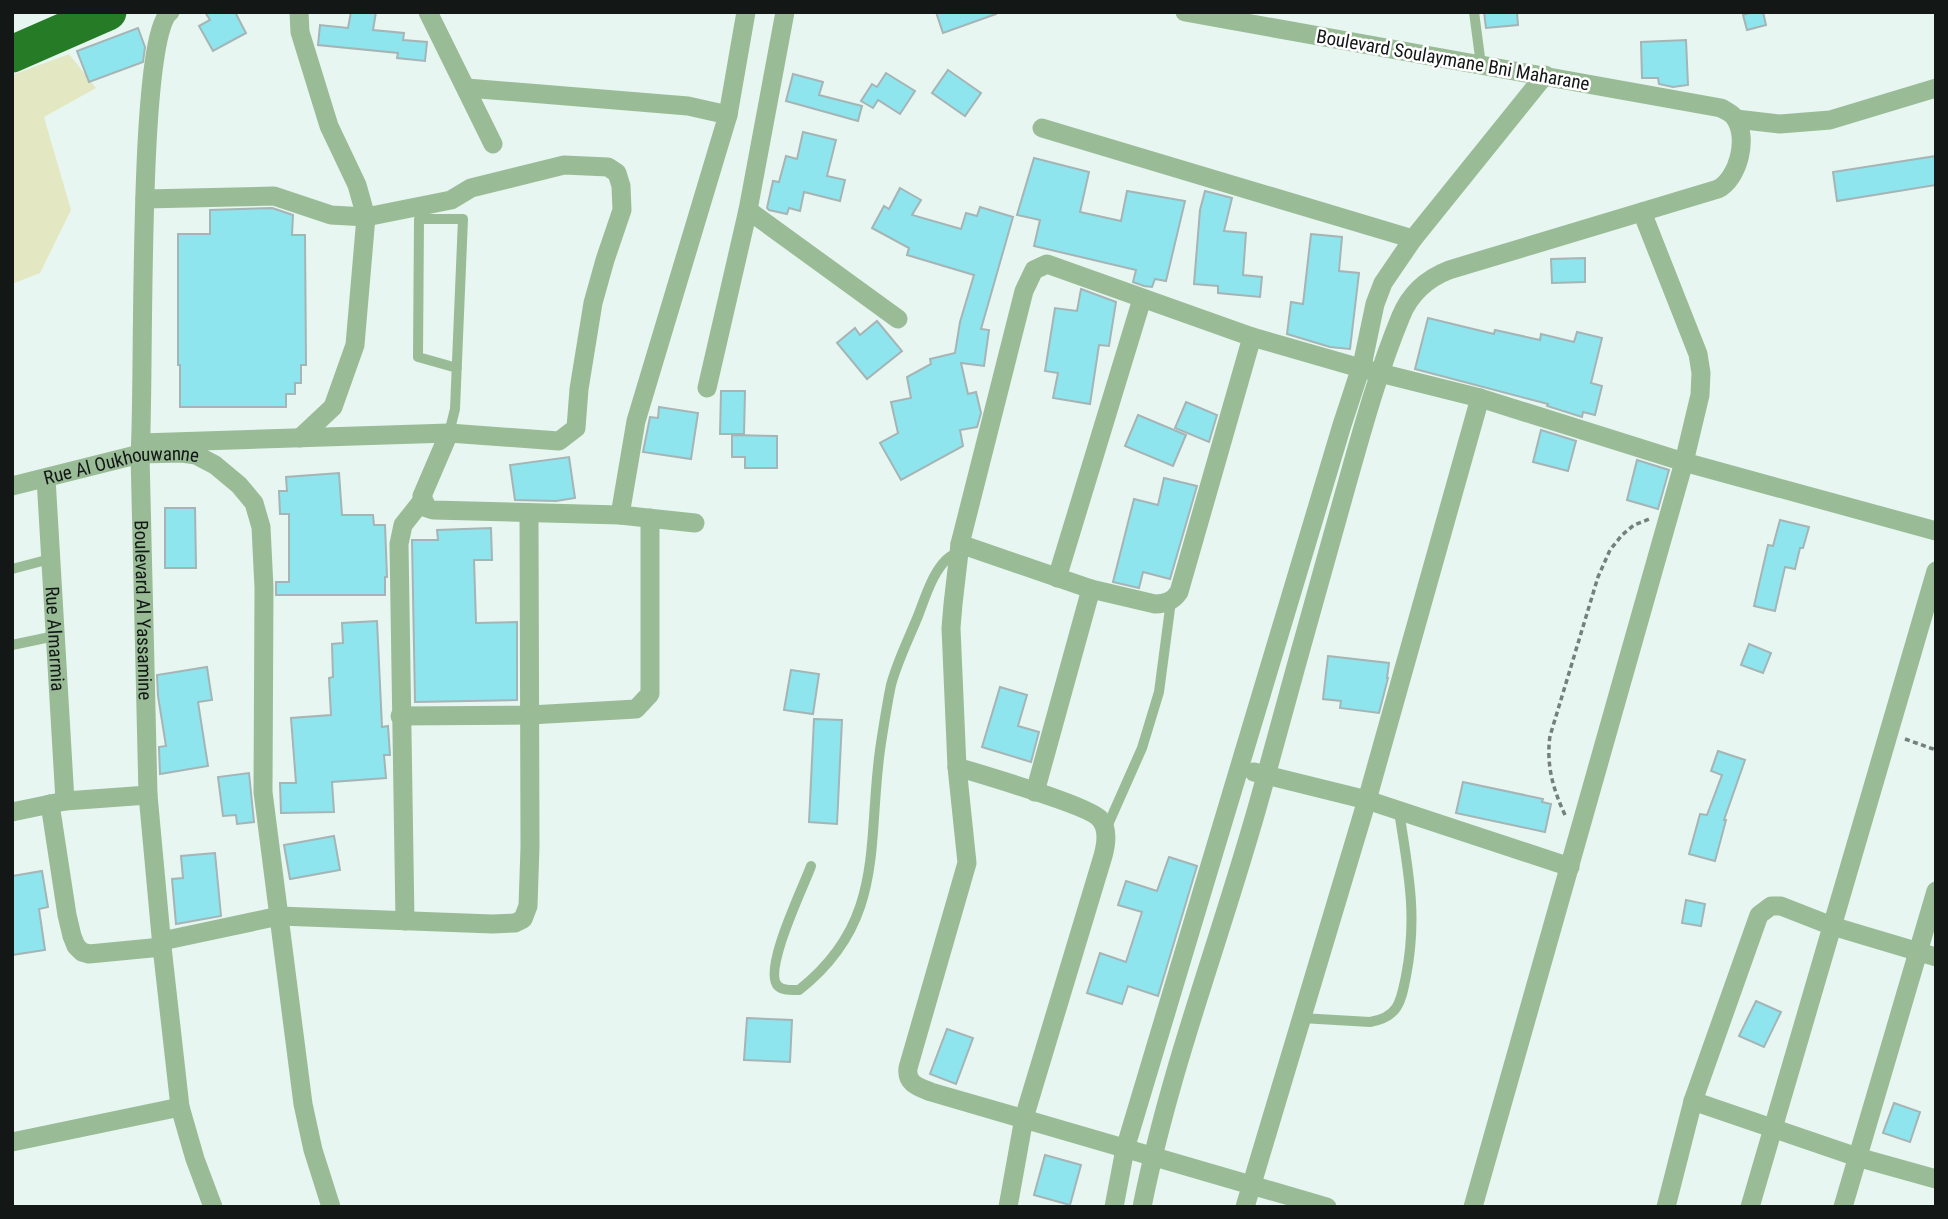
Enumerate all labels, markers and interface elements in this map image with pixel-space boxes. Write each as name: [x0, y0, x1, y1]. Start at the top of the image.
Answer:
street label: Boulevard Soulaymane Bni Maharane: [1315, 25, 1592, 95]
street label: Rue Al Oukhouwanne: [41, 441, 201, 489]
street label: Boulevard Al Yassamine: [130, 520, 157, 701]
street label: Rue Almarmia: [41, 586, 70, 692]

